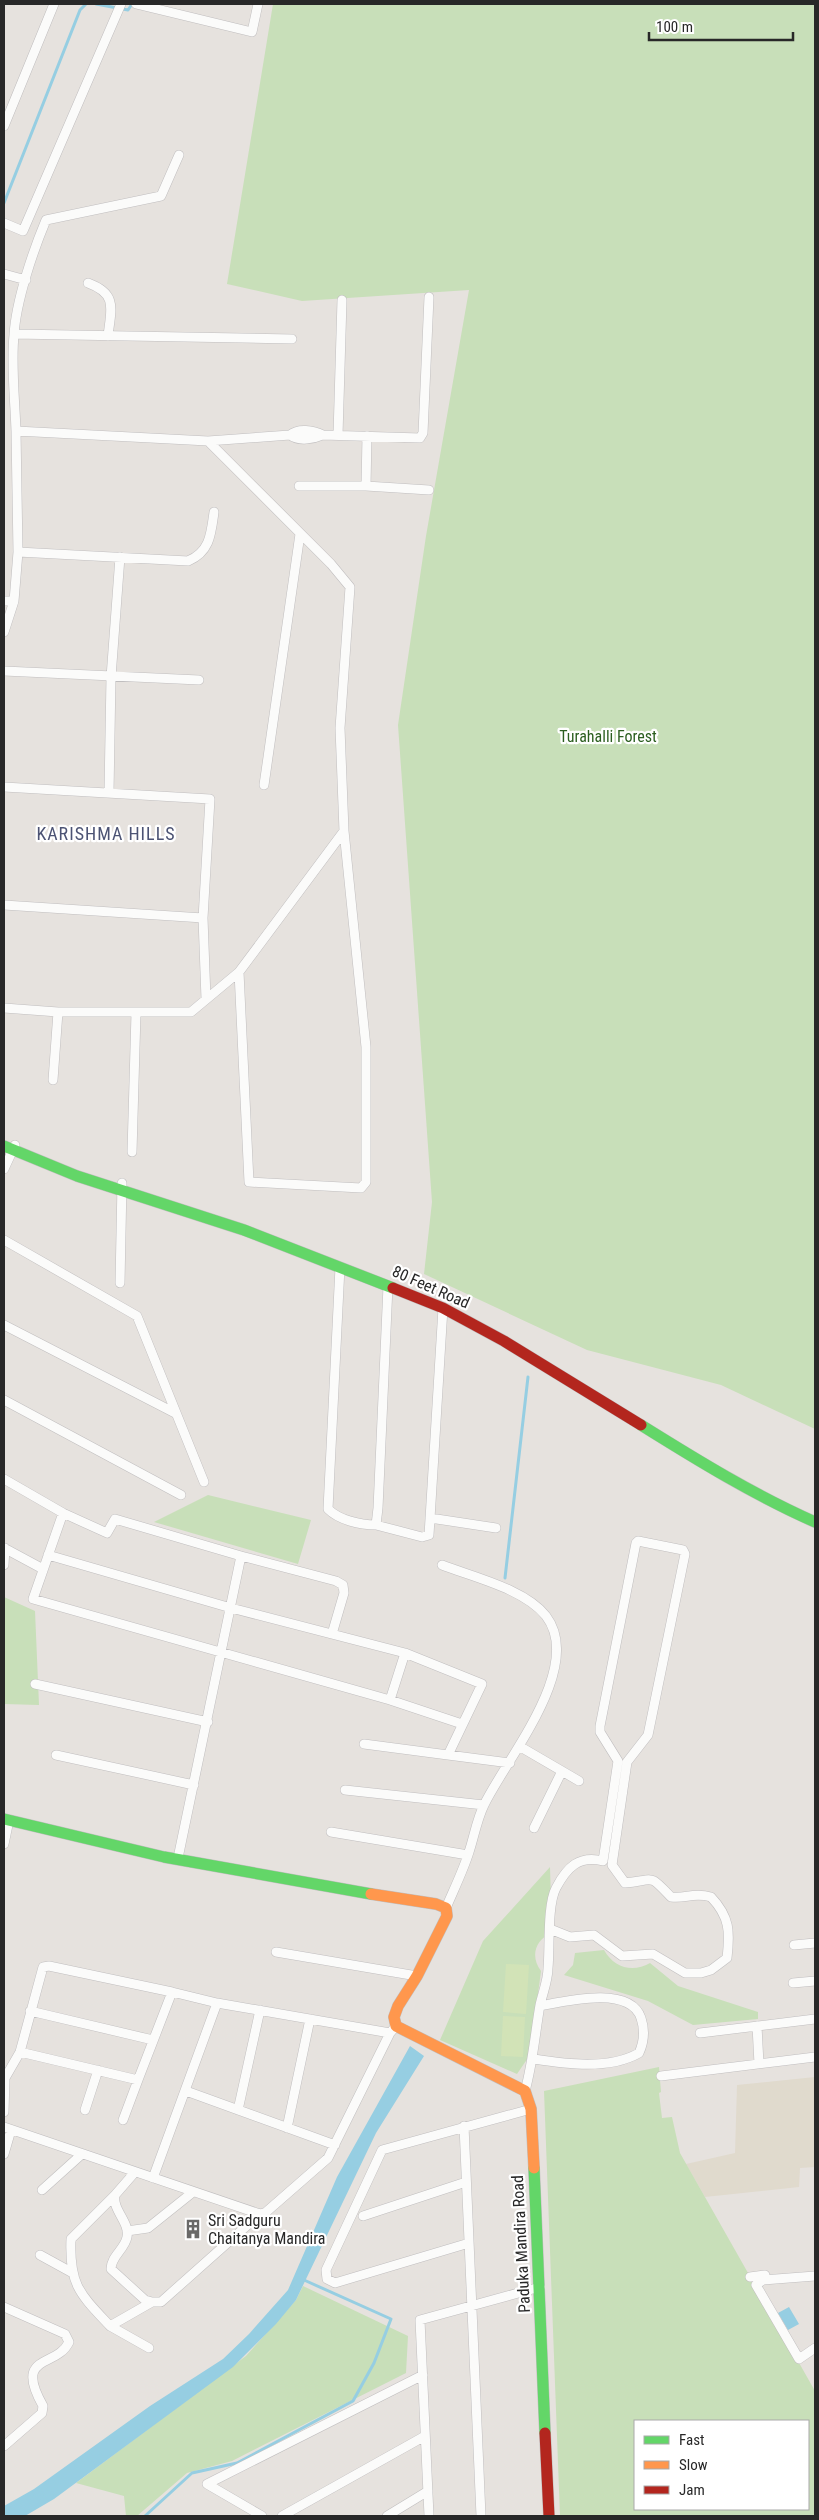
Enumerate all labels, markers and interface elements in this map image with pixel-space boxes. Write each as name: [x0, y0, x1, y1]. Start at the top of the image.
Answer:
scale bar: [649, 10, 793, 42]
text: 100 m: [656, 18, 693, 36]
park label: Turahalli Forest: [559, 727, 657, 746]
district label: KARISHMA HILLS: [36, 823, 176, 844]
street label: 80 Feet Road: [389, 1262, 473, 1312]
street label: Paduka Mandira Road: [508, 2175, 534, 2313]
place label: Sri Sadguru Chaitanya Mandira: [208, 2211, 326, 2248]
building icon: Sri Sadguru Chaitanya Mandira: [182, 2218, 204, 2240]
legend: [634, 2420, 809, 2510]
text: Fast: [679, 2431, 704, 2449]
text: Slow: [679, 2456, 708, 2474]
text: Jam: [679, 2481, 705, 2499]

